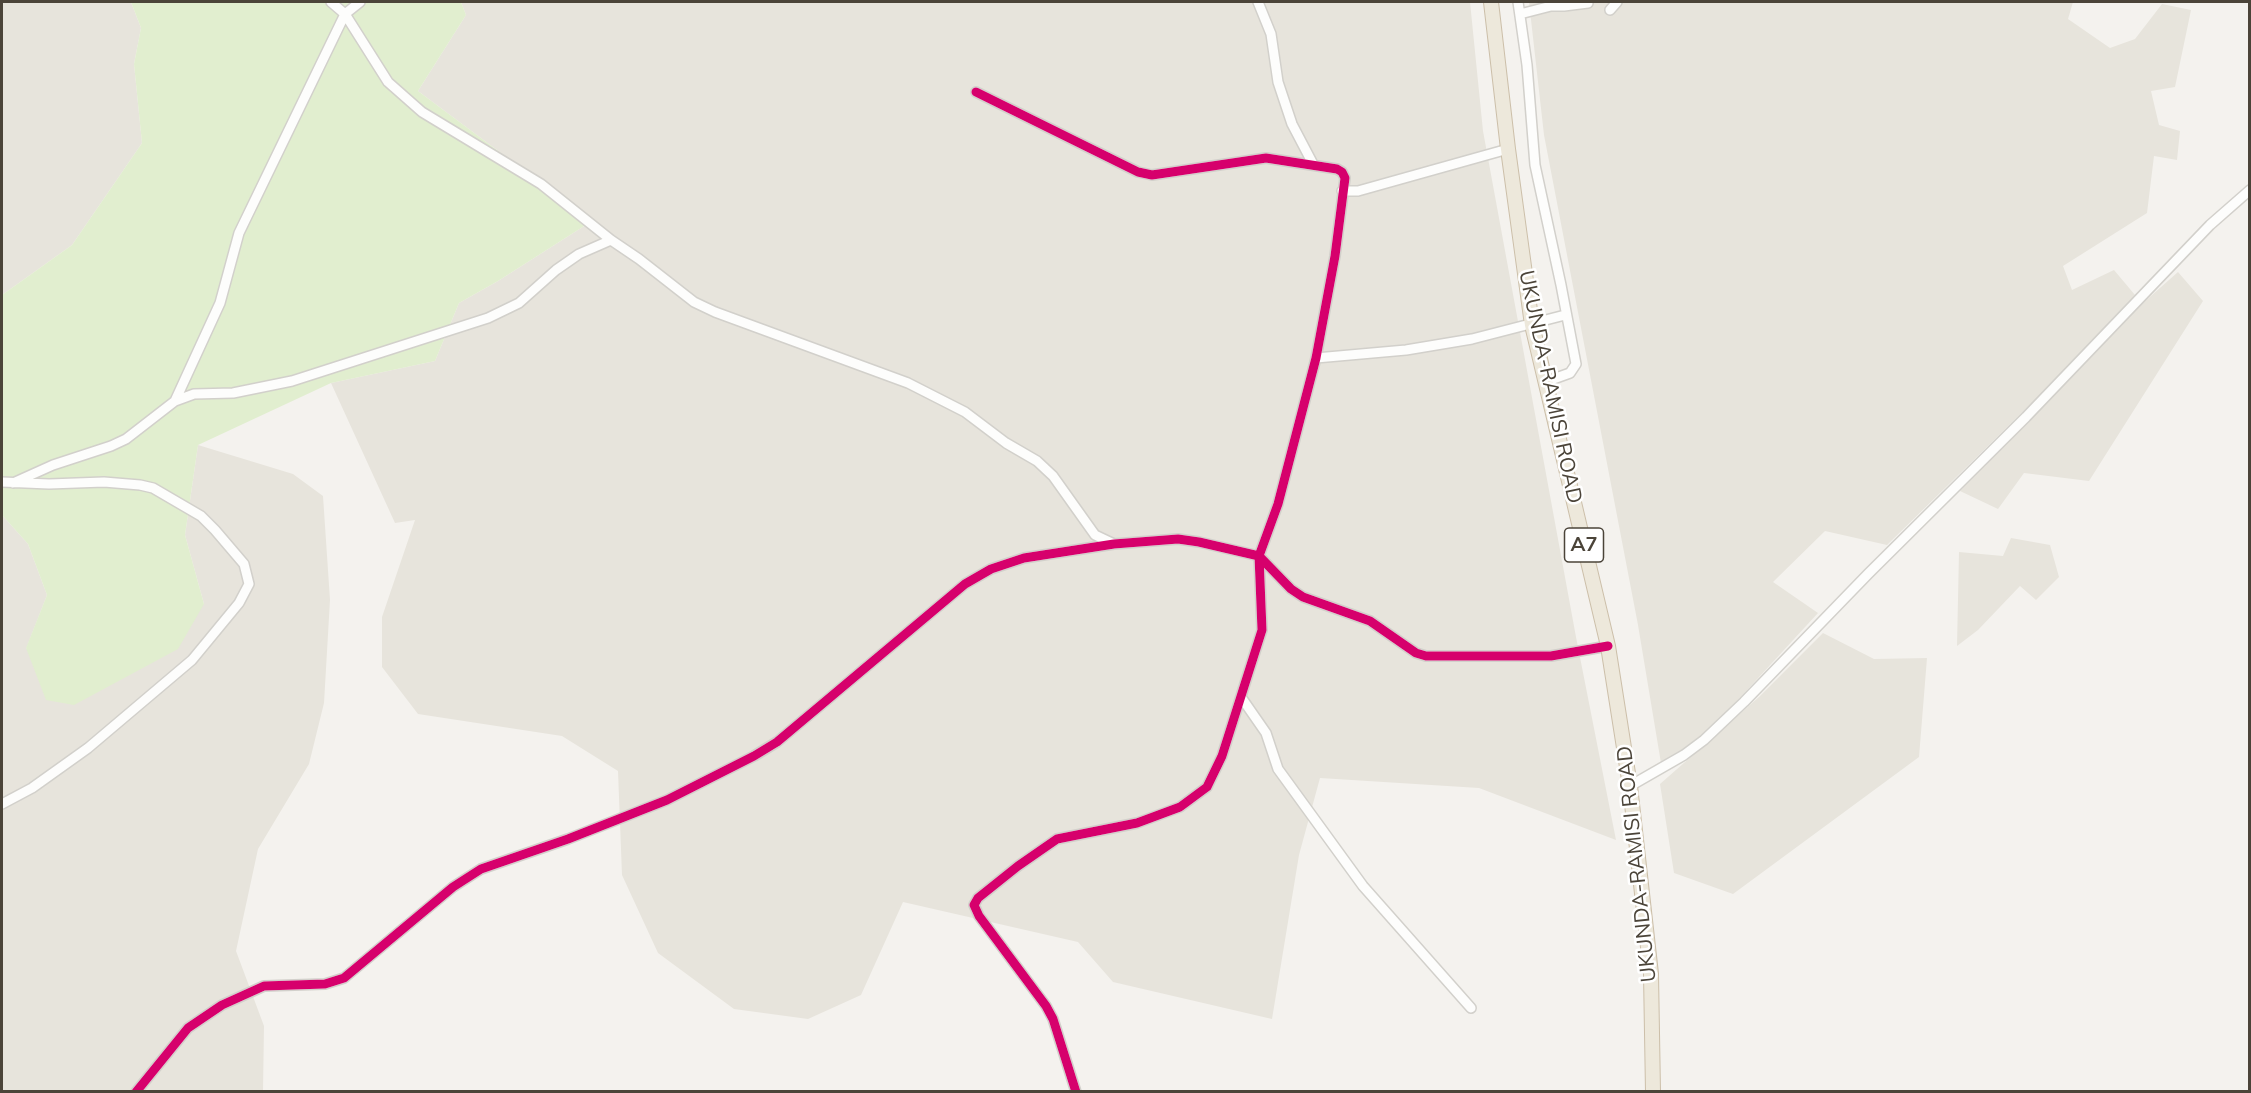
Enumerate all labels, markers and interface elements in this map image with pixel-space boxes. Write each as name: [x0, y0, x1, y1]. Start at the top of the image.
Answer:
street label: UKUNDA-RAMISI ROAD: [1513, 268, 1587, 506]
road number: A7: [1564, 528, 1604, 562]
street label: UKUNDA-RAMISI ROAD: [1612, 745, 1662, 983]

